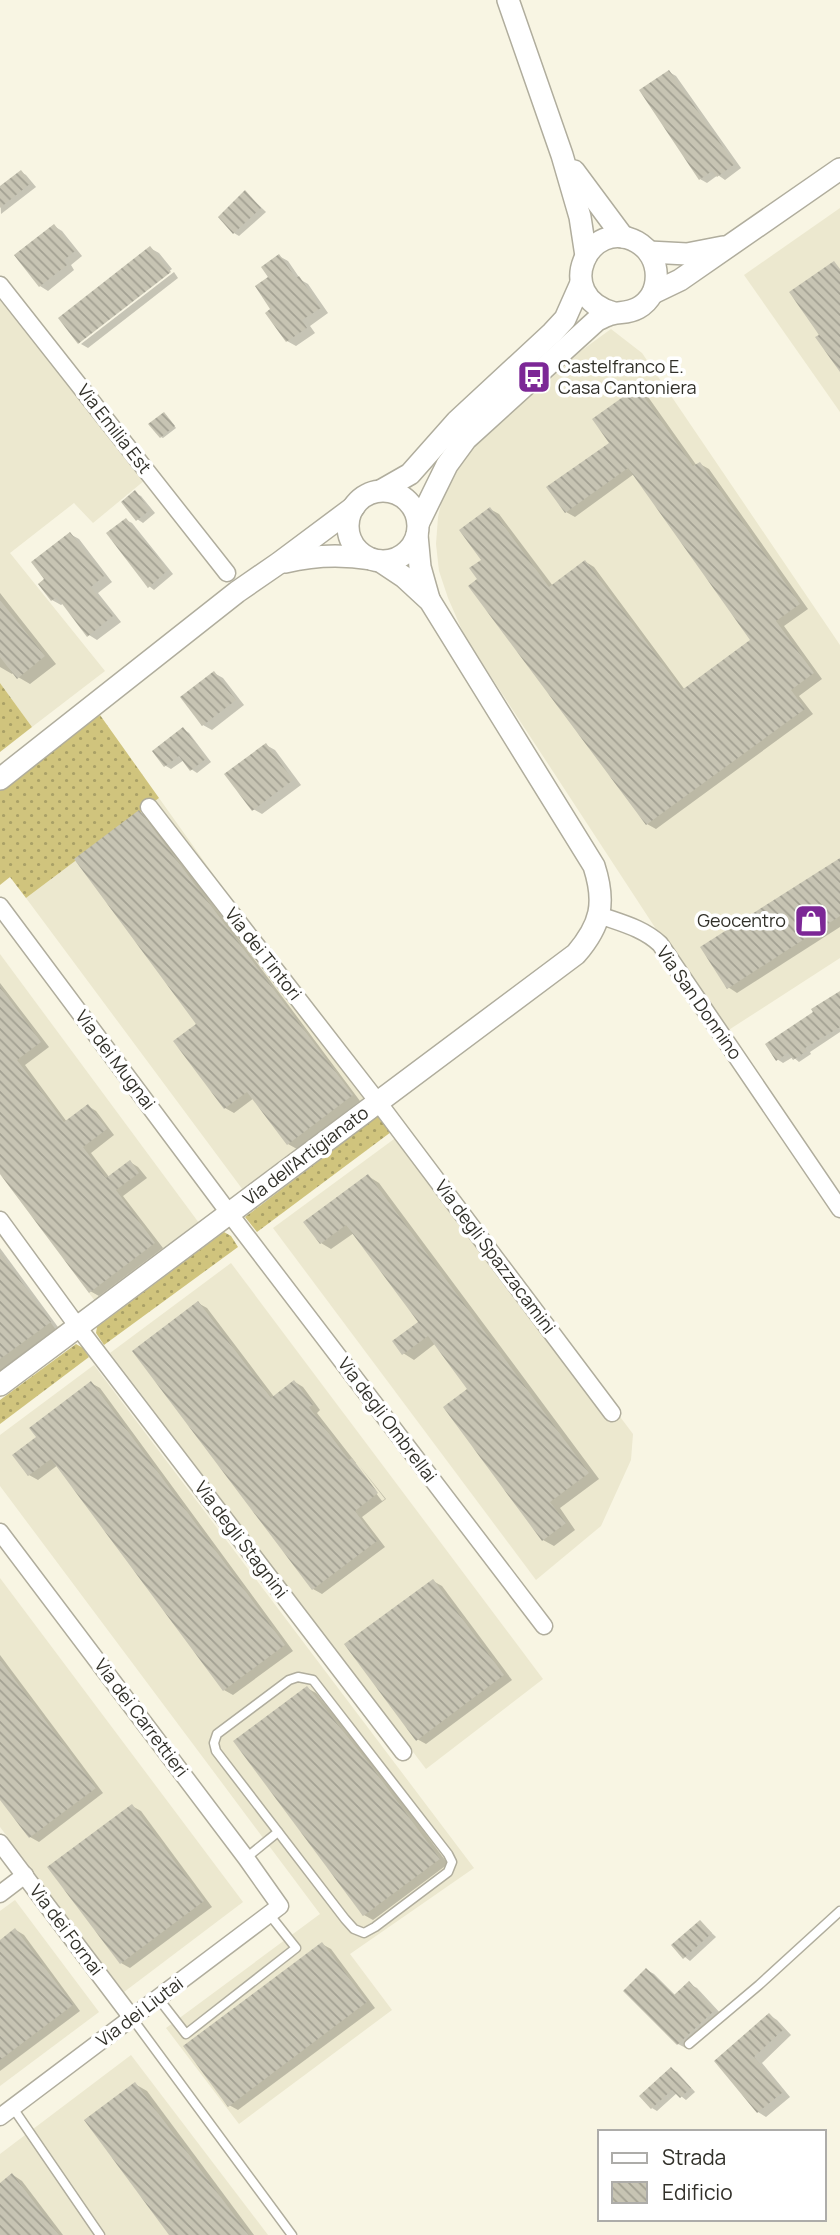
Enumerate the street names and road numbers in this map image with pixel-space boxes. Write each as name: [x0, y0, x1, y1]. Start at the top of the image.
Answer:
street label: Via Emilia Est: [72, 379, 157, 478]
street label: Via dei Tintori: [220, 902, 307, 1005]
street label: Via San Donnino: [652, 941, 748, 1064]
street label: Via dei Mugnai: [71, 1005, 161, 1114]
street label: Via dell'Artigianato: [238, 1100, 373, 1210]
street label: Via degli Spazzacamini: [430, 1175, 562, 1338]
street label: Via degli Ombrellai: [333, 1352, 443, 1487]
street label: Via degli Stagnini: [190, 1476, 294, 1603]
street label: Via dei Carrettieri: [89, 1653, 194, 1781]
street label: Via dei Fornai: [25, 1879, 109, 1980]
street label: Via dei Liutai: [91, 1971, 188, 2052]

